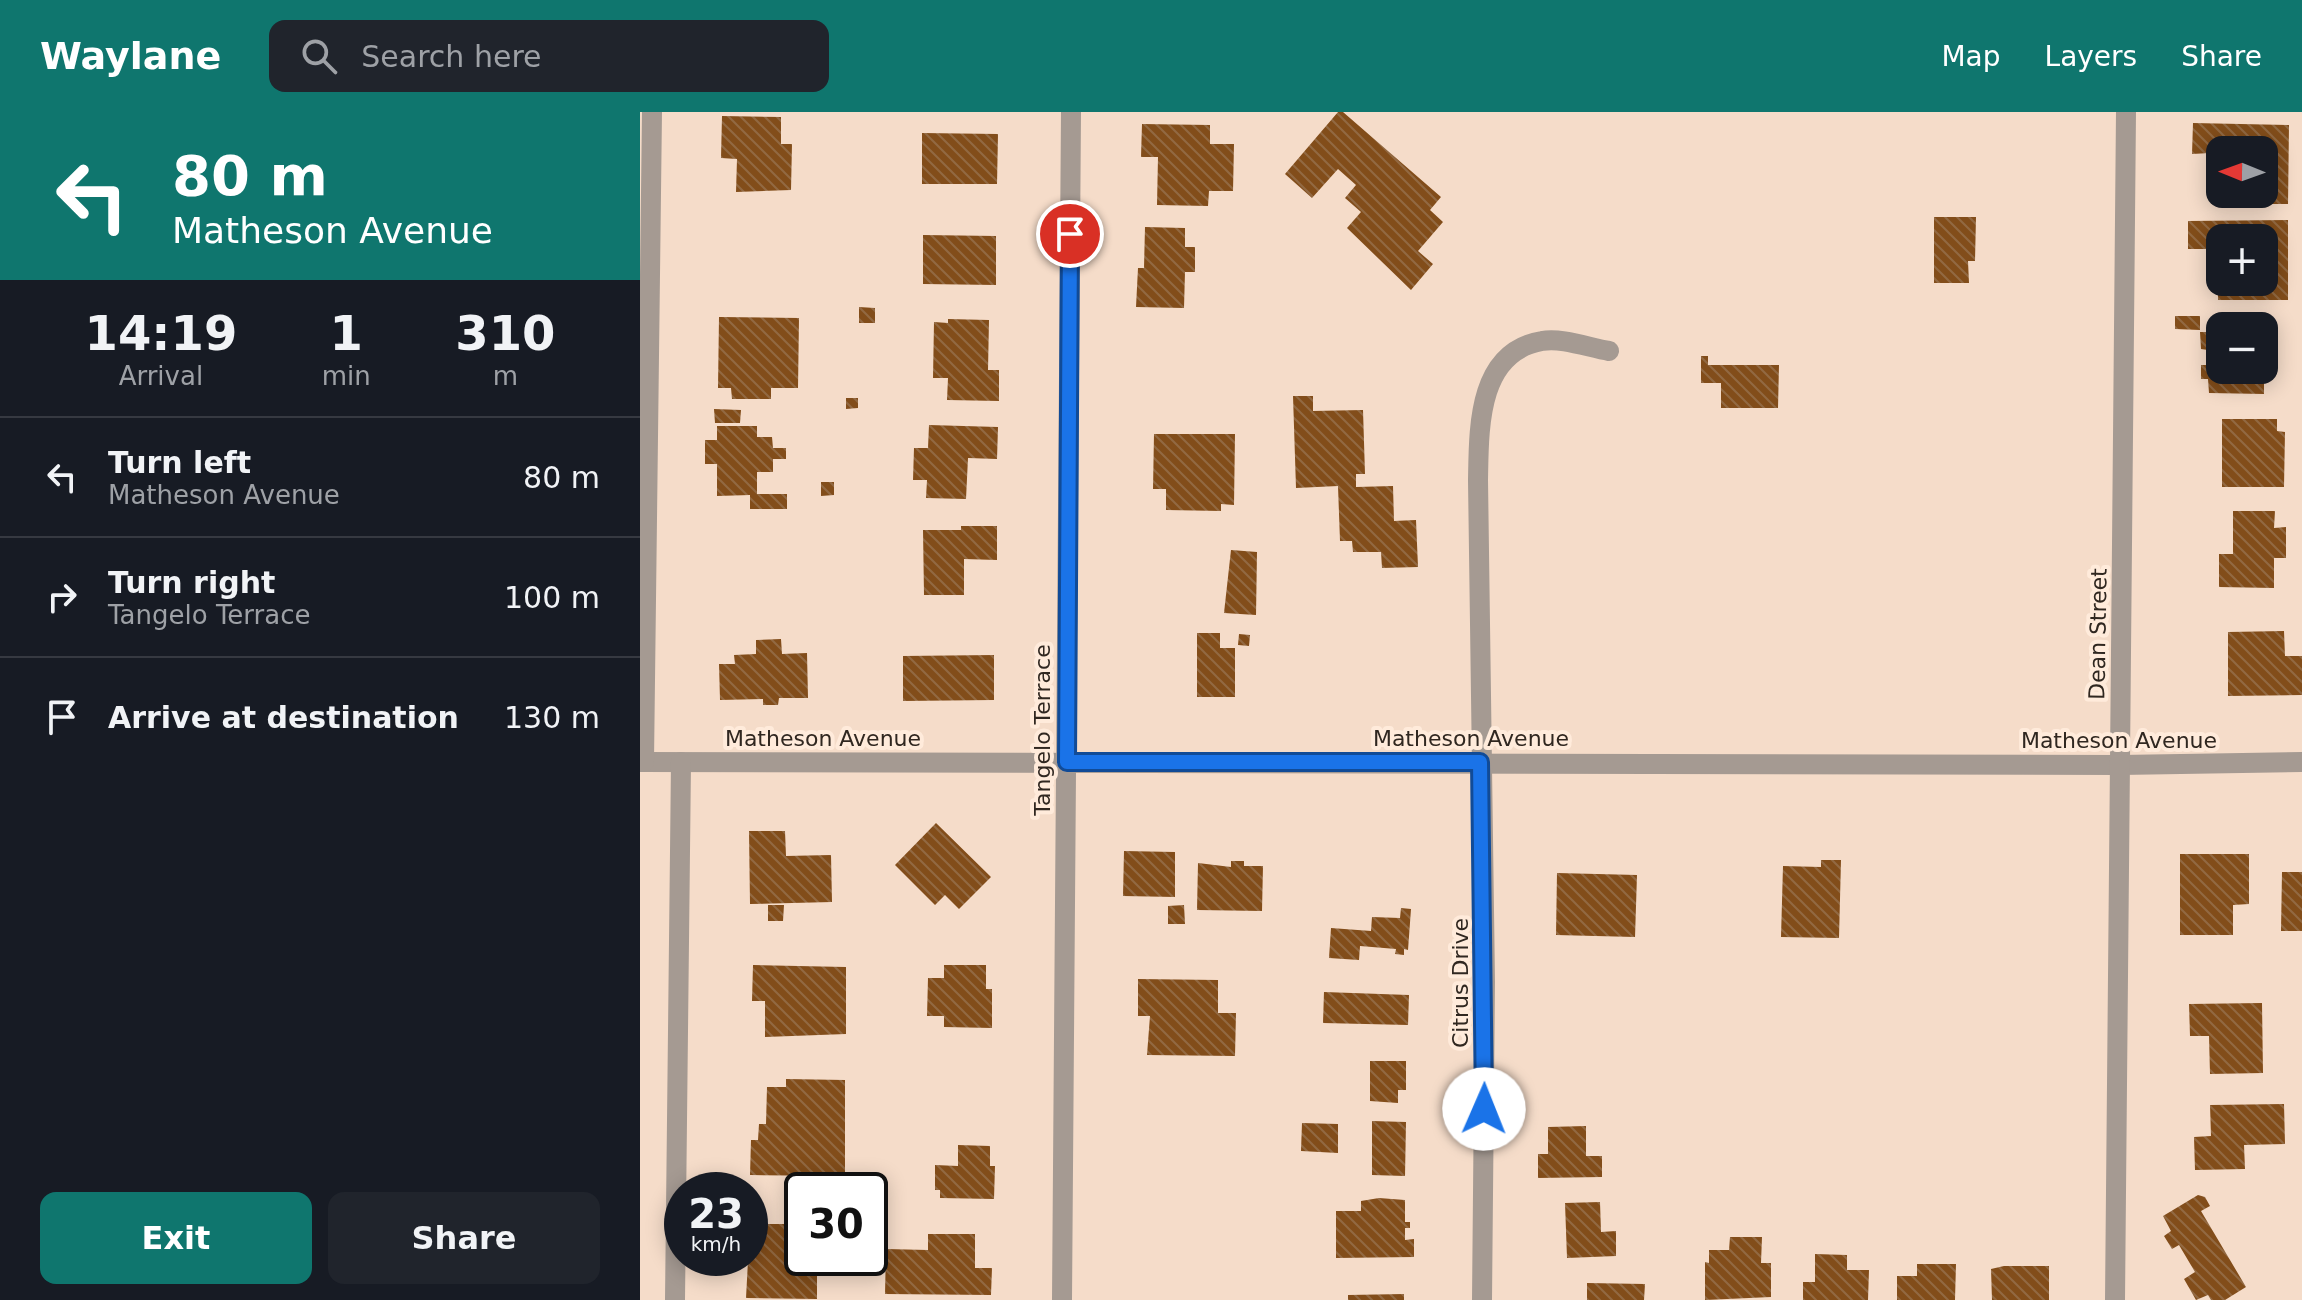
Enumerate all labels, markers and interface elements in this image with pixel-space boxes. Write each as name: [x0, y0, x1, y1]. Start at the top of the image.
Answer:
search box: [269, 20, 829, 92]
text: Waylane: [40, 34, 221, 78]
icon: search: [297, 34, 341, 78]
text: Search here: [361, 39, 542, 74]
text: Map: [1941, 40, 2001, 73]
text: Layers: [2045, 40, 2137, 73]
text: Share: [2181, 40, 2262, 73]
north arrow: [2206, 136, 2278, 208]
map controls: [2206, 136, 2278, 384]
text: 80 m: [172, 143, 328, 208]
icon: left: [40, 144, 144, 248]
pin: [1036, 200, 1104, 268]
text: Matheson Avenue: [172, 210, 493, 251]
icon: arrive: [1048, 212, 1092, 256]
button: +: [2206, 224, 2278, 296]
text: 14:19: [84, 305, 237, 361]
text: 1: [330, 305, 363, 361]
text: 310: [455, 305, 555, 361]
button: −: [2206, 312, 2278, 384]
text: Arrival: [119, 361, 203, 391]
text: min: [322, 361, 371, 391]
text: m: [493, 361, 518, 391]
text: Turn left: [108, 445, 251, 480]
icon: left: [40, 455, 84, 499]
text: 80 m: [523, 460, 600, 495]
text: Matheson Avenue: [108, 480, 340, 510]
text: Turn right: [108, 565, 275, 600]
street label: Dean Street: [2084, 568, 2112, 700]
icon: right: [40, 575, 84, 619]
text: 100 m: [504, 580, 600, 615]
text: Tangelo Terrace: [108, 600, 311, 630]
street label: Tangelo Terrace: [1030, 644, 1055, 817]
icon: arrive: [40, 695, 84, 739]
text: Arrive at destination: [108, 700, 459, 735]
text: 130 m: [504, 700, 600, 735]
street label: Matheson Avenue: [725, 726, 921, 751]
street label: Matheson Avenue: [1373, 726, 1569, 751]
street label: Matheson Avenue: [2021, 728, 2217, 753]
street label: Citrus Drive: [1448, 918, 1473, 1048]
position arrow: [1442, 1067, 1526, 1151]
speed limit sign: 30: [784, 1172, 888, 1276]
text: 23: [688, 1191, 744, 1237]
button: Exit: [40, 1192, 312, 1284]
button: Share: [328, 1192, 600, 1284]
text: km/h: [691, 1232, 741, 1256]

